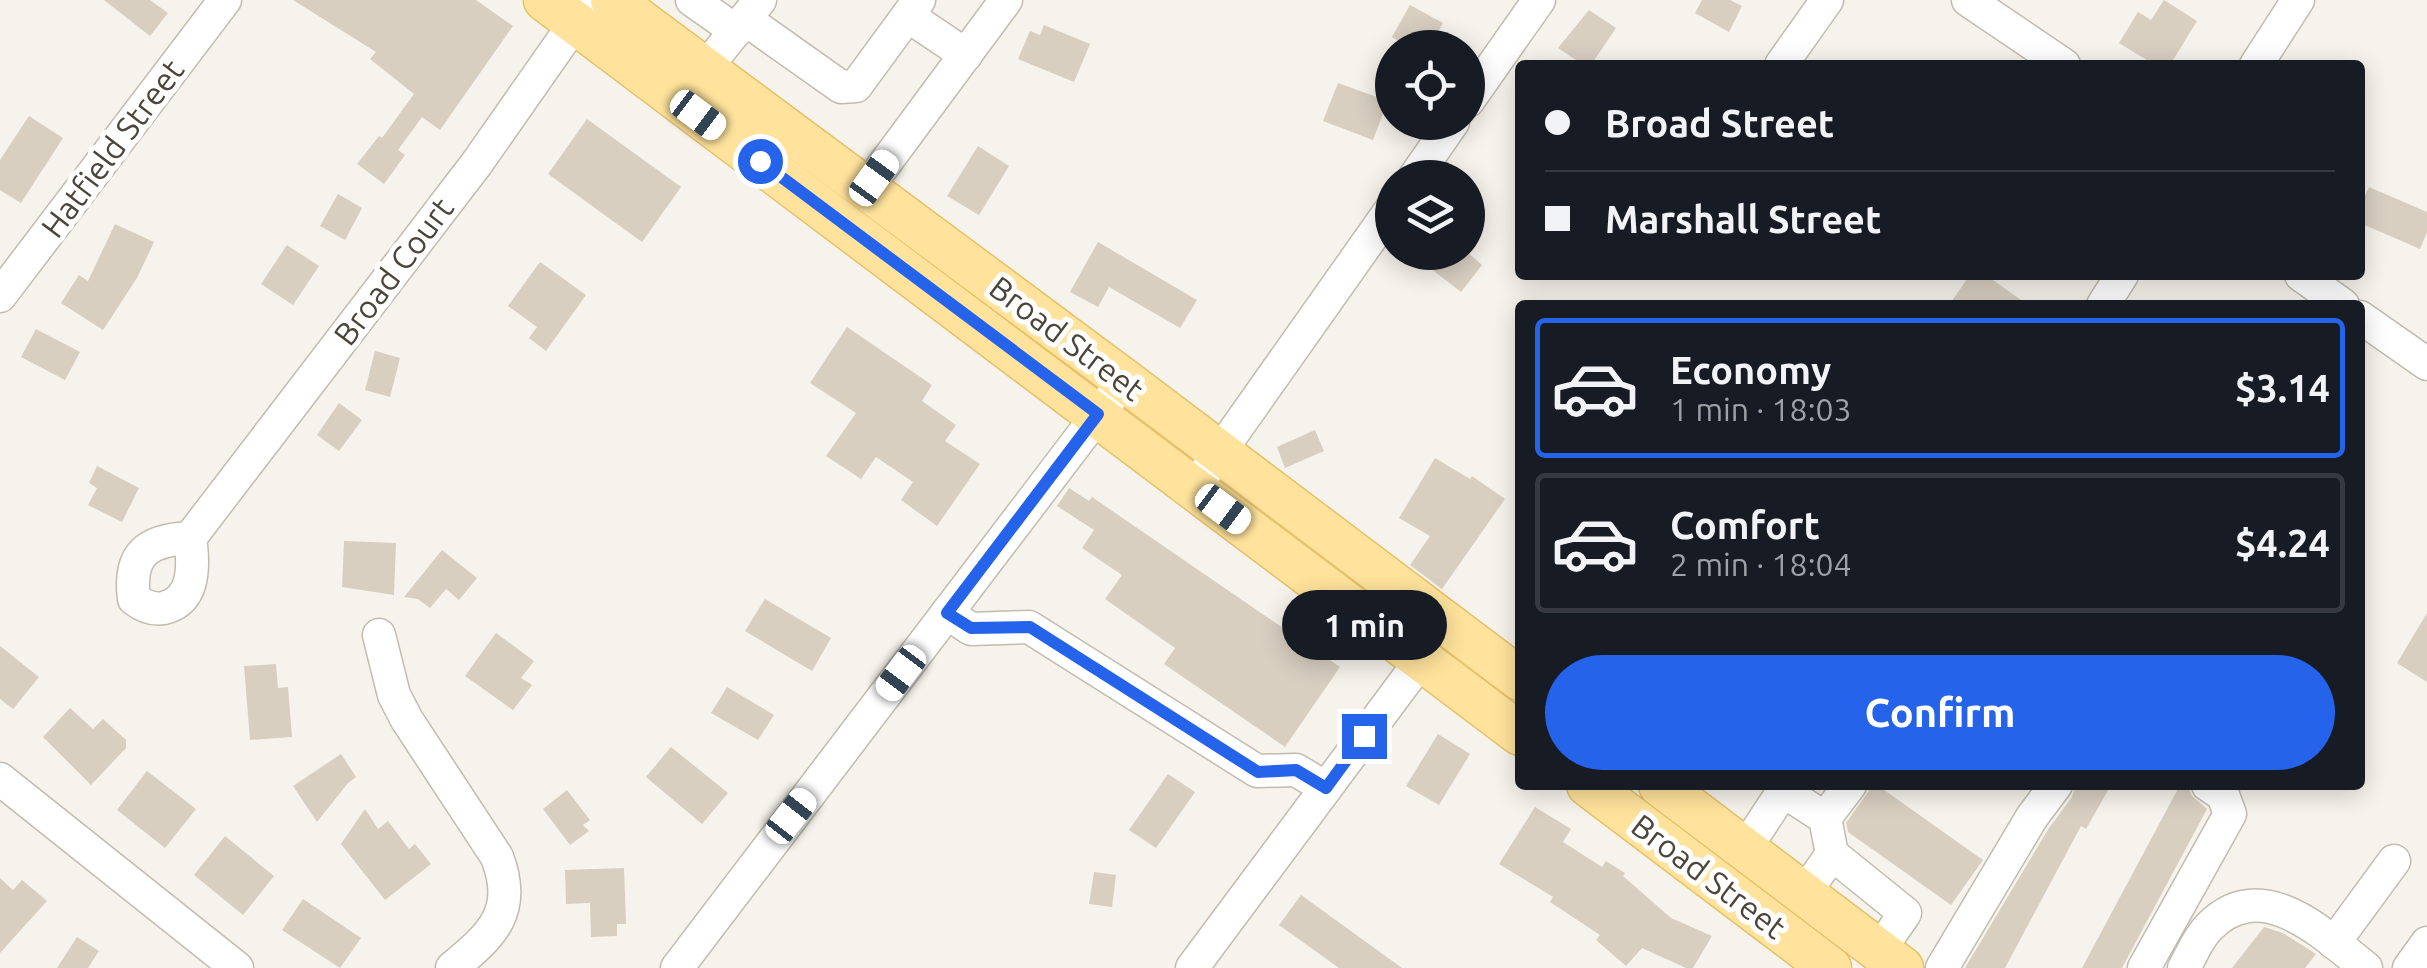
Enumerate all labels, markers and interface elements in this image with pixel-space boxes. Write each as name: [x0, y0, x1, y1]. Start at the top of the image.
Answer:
map controls: [1375, 30, 1485, 270]
button: locate: [1375, 30, 1485, 140]
street label: Hatfield Street: [34, 52, 191, 244]
car: [665, 85, 731, 145]
text: Broad Street: [1605, 102, 1834, 144]
route start: [738, 139, 783, 184]
car: [844, 145, 904, 211]
button: layers: [1375, 160, 1485, 270]
street label: Broad Court: [326, 190, 460, 352]
text: Marshall Street: [1605, 198, 1881, 240]
street label: Broad Street: [983, 269, 1151, 408]
icon: car: [1550, 343, 1640, 433]
text: Economy: [1670, 349, 1831, 391]
text: $3.14: [2235, 367, 2330, 409]
text: 1 min · 18:03: [1670, 391, 1852, 427]
car: [1190, 479, 1256, 539]
icon: car: [1550, 498, 1640, 588]
text: Comfort: [1670, 504, 1820, 546]
text: $4.24: [2235, 522, 2330, 564]
text: 2 min · 18:04: [1670, 546, 1852, 582]
callout: 1 min: [1282, 591, 1446, 661]
text: 1 min: [1324, 607, 1405, 643]
car: [871, 640, 931, 706]
button: Confirm: [1545, 655, 2335, 770]
route end: [1342, 714, 1387, 759]
car: [761, 783, 821, 849]
street label: Broad Street: [1625, 807, 1793, 946]

